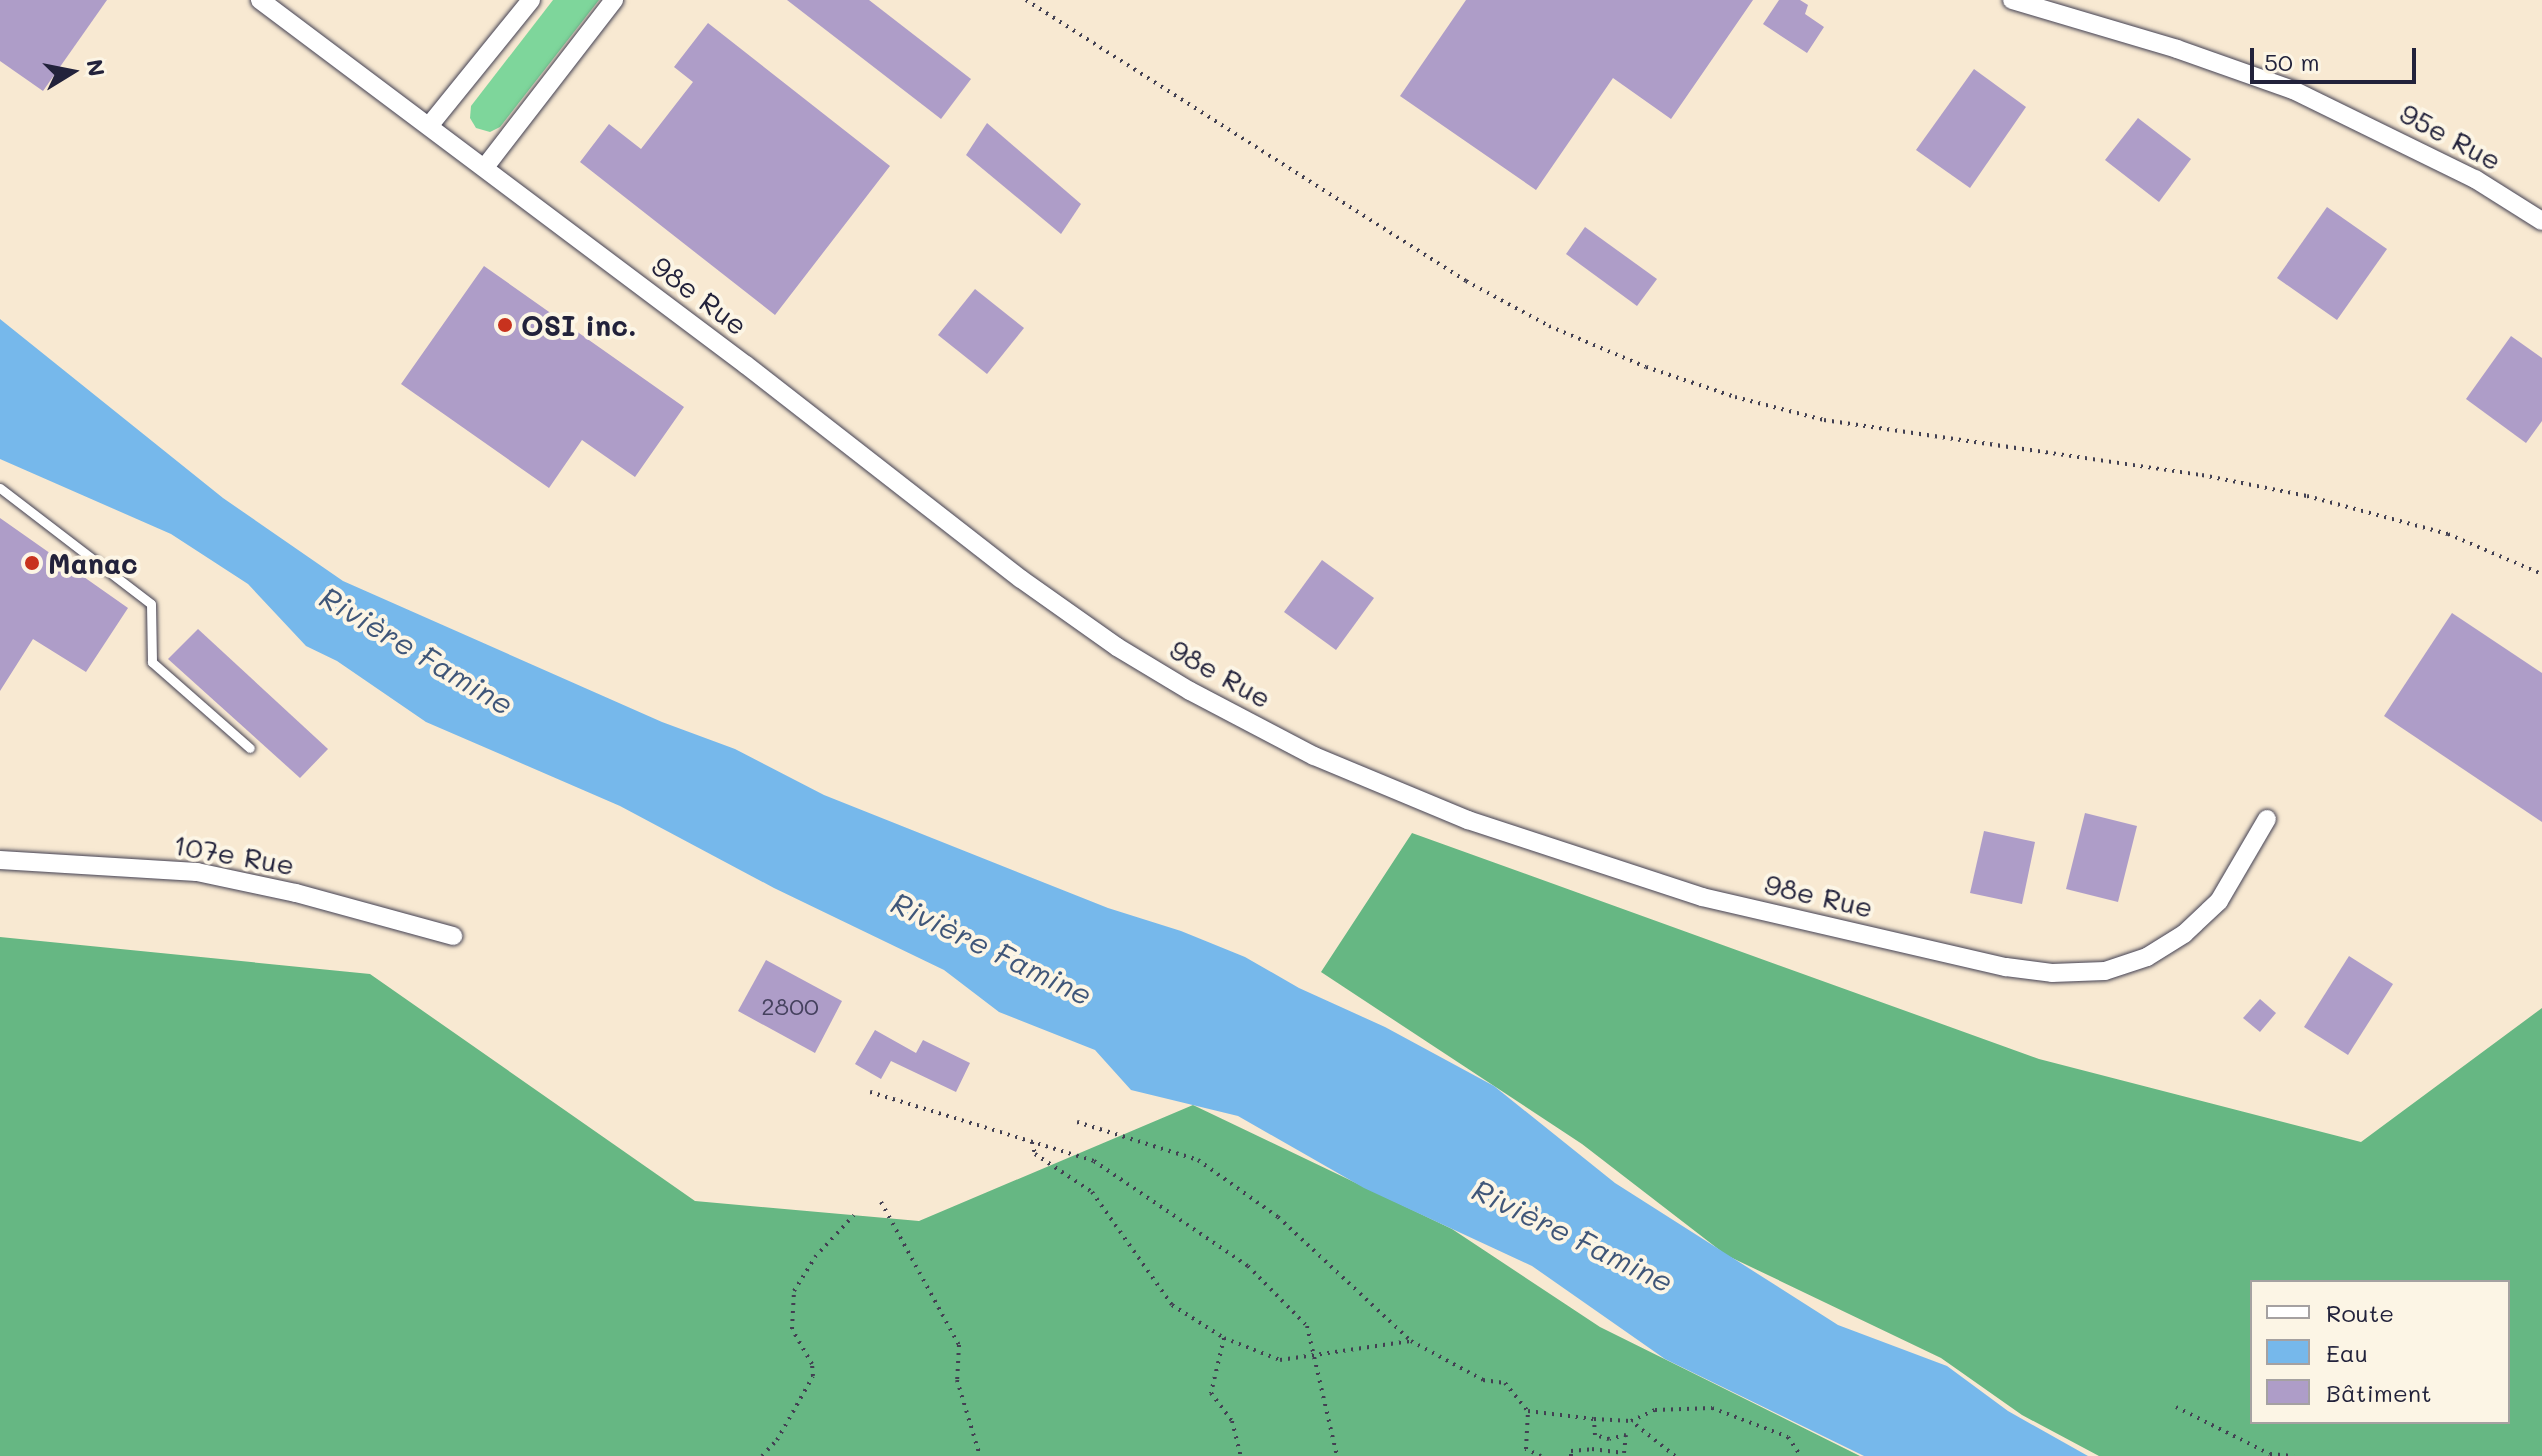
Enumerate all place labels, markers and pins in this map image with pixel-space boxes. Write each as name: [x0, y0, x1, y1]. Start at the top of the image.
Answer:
place label: OSI inc.: [521, 308, 637, 342]
marker: OSI inc.: [496, 316, 514, 334]
place label: Manac: [48, 546, 138, 580]
marker: Manac: [23, 554, 41, 572]

